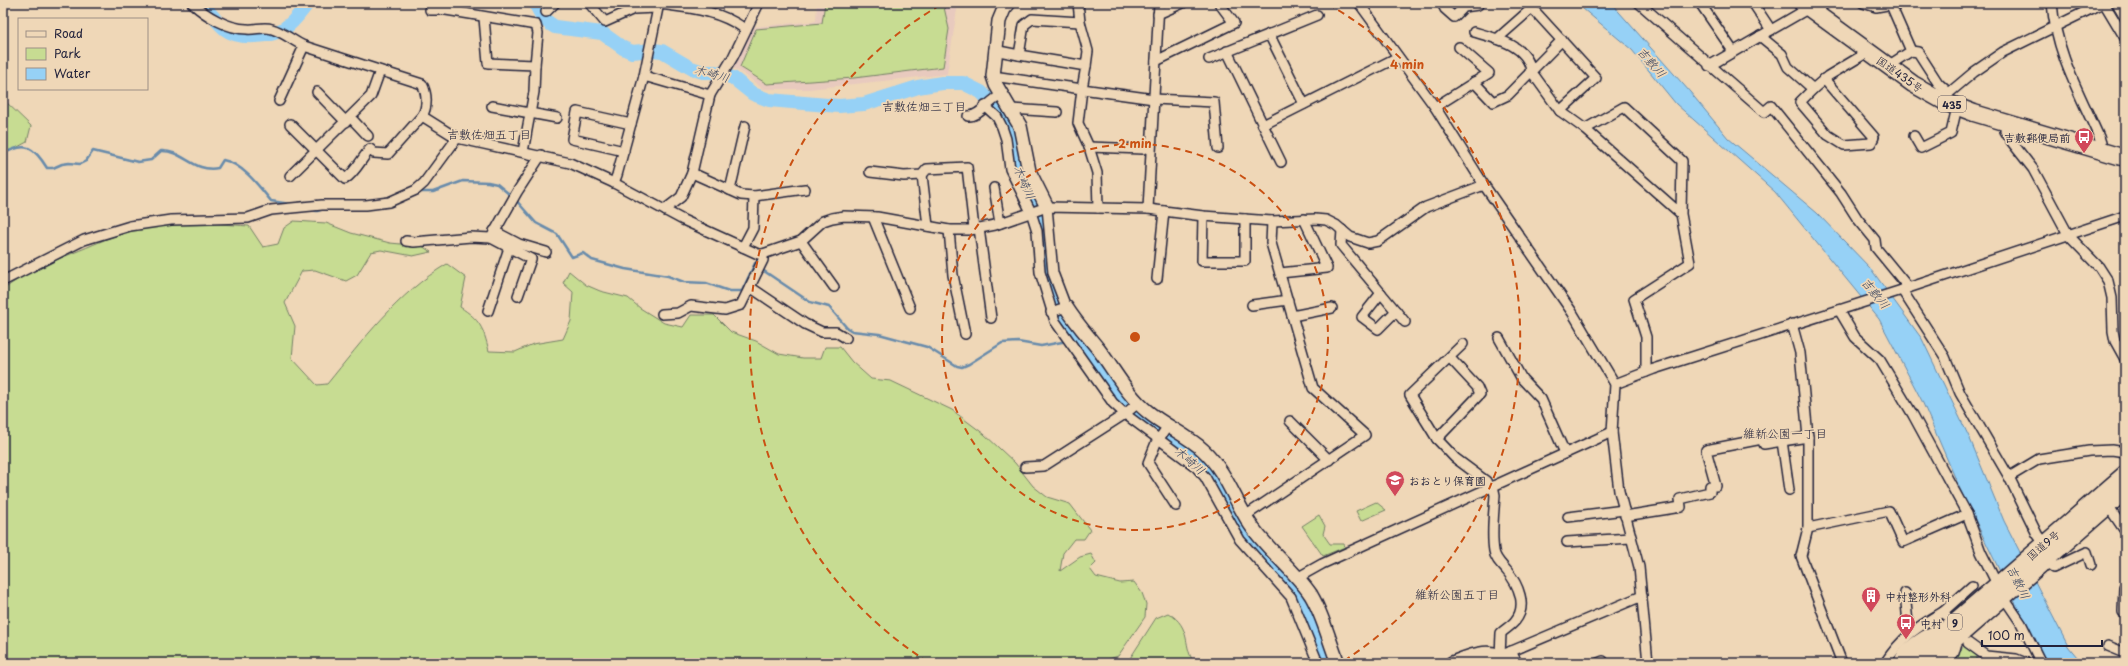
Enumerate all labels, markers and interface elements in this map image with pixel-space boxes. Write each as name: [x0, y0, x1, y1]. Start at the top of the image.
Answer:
legend: [18, 18, 148, 90]
text: Road: [54, 24, 83, 42]
water label: 吉敷川: [1633, 43, 1671, 81]
text: Park: [54, 44, 81, 62]
street label: 国道435号: [1873, 52, 1927, 96]
text: 4 min: [1390, 55, 1424, 73]
water label: 木崎川: [692, 60, 732, 86]
text: Water: [54, 64, 91, 82]
road number: 435: [1938, 96, 1966, 112]
district label: 吉敷佐畑三丁目: [882, 97, 966, 115]
district label: 吉敷佐畑五丁目: [447, 125, 531, 143]
bus stop icon: 吉敷郵便局前: [2073, 126, 2095, 154]
place label: 吉敷郵便局前: [2004, 129, 2070, 146]
text: 2 min: [1118, 134, 1152, 152]
water label: 木崎川: [1010, 162, 1040, 202]
water label: 吉敷川: [1858, 273, 1894, 313]
centre of rings: [1128, 330, 1142, 344]
district label: 維新公園一丁目: [1743, 424, 1827, 442]
water label: 木崎川: [1171, 441, 1209, 479]
school or university icon: おおとり保育園: [1384, 469, 1406, 497]
place label: おおとり保育園: [1409, 472, 1486, 489]
street label: 国道9号: [2023, 526, 2063, 564]
water label: 吉敷川: [2003, 562, 2035, 602]
district label: 維新公園五丁目: [1415, 585, 1499, 603]
building icon: 中村整形外科: [1860, 585, 1882, 613]
place label: 中村整形外科: [1885, 588, 1951, 605]
bus stop icon: 中村: [1895, 612, 1917, 640]
road number: 9: [1948, 614, 1962, 630]
place label: 中村: [1920, 615, 1942, 632]
scale bar: [1982, 622, 2102, 648]
text: 100 m: [1988, 626, 2025, 644]

